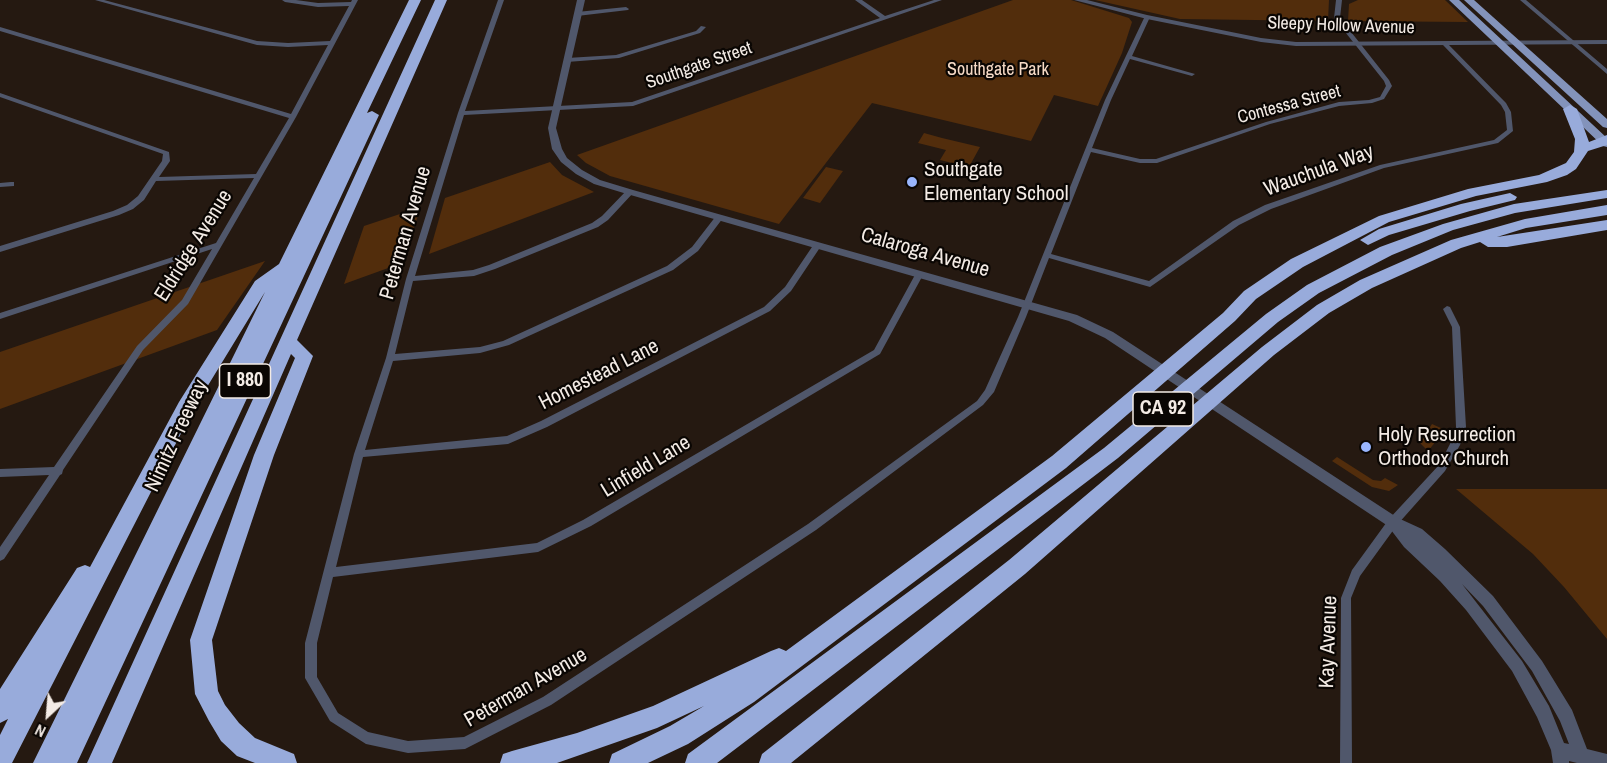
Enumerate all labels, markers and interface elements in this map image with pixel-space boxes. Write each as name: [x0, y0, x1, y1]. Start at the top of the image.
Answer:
street label: Sleepy Hollow Avenue: [1267, 13, 1415, 39]
street label: Southgate Street: [643, 38, 755, 94]
park label: Southgate Park: [947, 59, 1049, 81]
street label: Contessa Street: [1235, 81, 1343, 129]
street label: Wauchula Way: [1261, 140, 1377, 202]
place label: Southgate Elementary School: [924, 157, 1069, 207]
street label: Peterman Avenue: [375, 163, 437, 303]
marker: Southgate Elementary School: [905, 175, 919, 189]
street label: Eldridge Avenue: [150, 185, 238, 307]
street label: Calaroga Avenue: [858, 223, 992, 283]
street label: Homestead Lane: [535, 334, 663, 416]
road number: I 880: [220, 364, 270, 398]
street label: Nimitz Freeway: [140, 376, 214, 496]
road number: CA 92: [1133, 392, 1193, 426]
place label: Holy Resurrection Orthodox Church: [1378, 422, 1516, 472]
street label: Linfield Lane: [597, 431, 695, 503]
marker: Holy Resurrection Orthodox Church: [1359, 440, 1373, 454]
street label: Kay Avenue: [1315, 595, 1343, 689]
street label: Peterman Avenue: [460, 643, 592, 733]
north arrow: [18, 685, 78, 745]
text: N: [31, 719, 49, 743]

